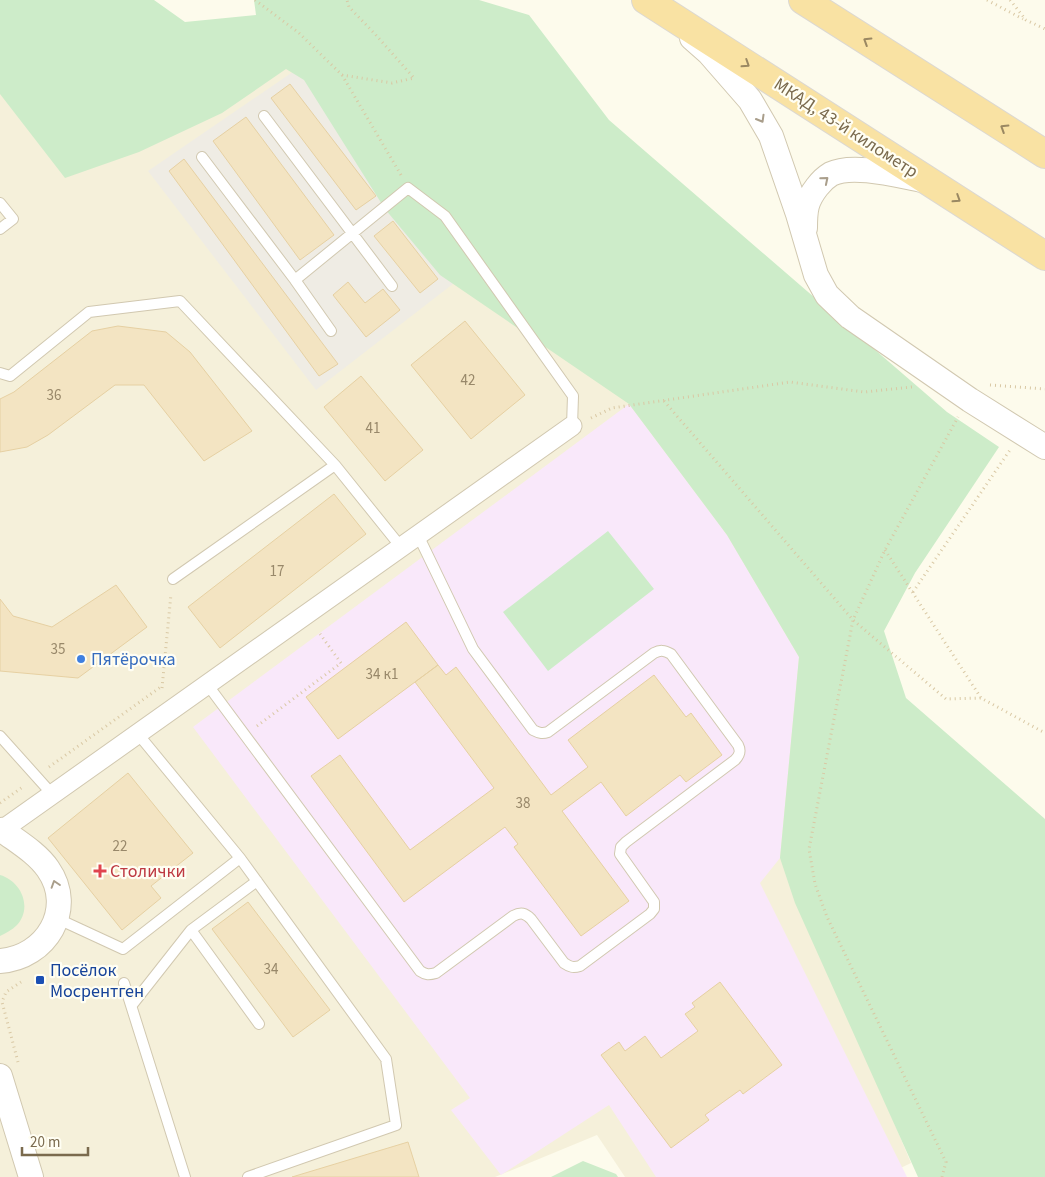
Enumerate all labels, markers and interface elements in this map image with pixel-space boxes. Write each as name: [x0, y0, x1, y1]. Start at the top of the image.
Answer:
one-way arrow: [863, 38, 872, 47]
one-way arrow: [741, 58, 750, 67]
street label: МКАД, 43-й километр: [769, 72, 923, 184]
one-way arrow: [755, 114, 765, 123]
one-way arrow: [1000, 125, 1009, 134]
one-way arrow: [819, 177, 828, 185]
one-way arrow: [951, 193, 960, 202]
house number: 42: [461, 370, 475, 391]
house number: 36: [47, 385, 61, 406]
house number: 41: [366, 418, 380, 439]
house number: 17: [270, 561, 284, 582]
house number: 35: [51, 639, 65, 660]
place label: Пятёрочка: [91, 647, 176, 672]
marker: Пятёрочка: [75, 653, 87, 665]
house number: 34 к1: [366, 664, 398, 685]
house number: 38: [516, 793, 530, 814]
house number: 22: [113, 836, 127, 857]
place label: Столички: [110, 859, 186, 884]
marker: Столички: [94, 865, 106, 877]
one-way arrow: [50, 880, 60, 889]
place label: Посёлок Мосрентген: [50, 958, 144, 1004]
house number: 34: [264, 959, 279, 980]
marker: Посёлок Мосрентген: [34, 974, 46, 986]
scale bar: [22, 1124, 89, 1156]
text: 20 m: [30, 1132, 60, 1153]

